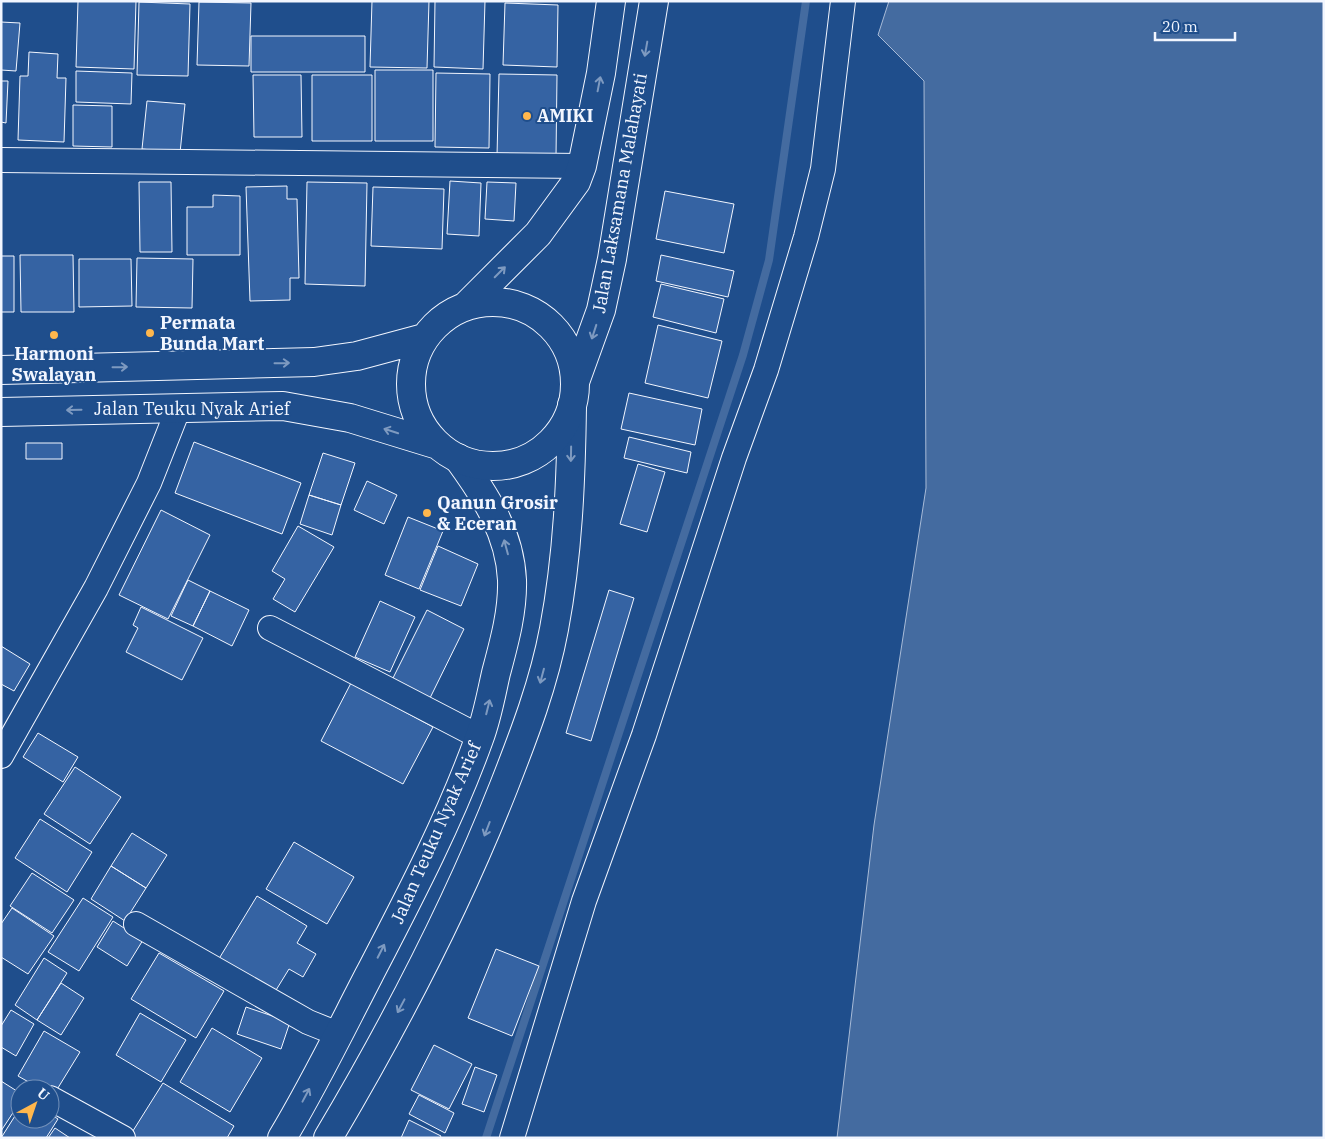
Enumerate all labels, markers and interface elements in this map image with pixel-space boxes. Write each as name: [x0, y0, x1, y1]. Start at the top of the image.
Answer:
scale bar: [1155, 10, 1235, 42]
text: 20 m: [1162, 17, 1198, 36]
one-way arrow: [641, 41, 651, 57]
street label: Jalan Laksamana Malahayati: [587, 71, 652, 315]
one-way arrow: [595, 76, 604, 92]
place label: AMIKI: [537, 104, 593, 127]
marker: AMIKI: [521, 110, 533, 122]
one-way arrow: [494, 266, 506, 278]
place label: Permata Bunda Mart: [160, 311, 264, 355]
one-way arrow: [589, 323, 598, 339]
marker: Permata Bunda Mart: [144, 327, 156, 339]
marker: Harmoni Swalayan: [48, 329, 60, 341]
place label: Harmoni Swalayan: [11, 342, 97, 386]
one-way arrow: [274, 358, 290, 367]
one-way arrow: [112, 362, 128, 371]
street label: Jalan Teuku Nyak Arief: [94, 397, 292, 420]
one-way arrow: [66, 405, 82, 415]
one-way arrow: [383, 426, 399, 436]
one-way arrow: [566, 445, 576, 461]
place label: Qanun Grosir & Eceran: [437, 491, 558, 535]
marker: Qanun Grosir & Eceran: [421, 507, 433, 519]
one-way arrow: [501, 540, 510, 556]
one-way arrow: [537, 667, 546, 683]
one-way arrow: [484, 699, 493, 715]
street label: Jalan Teuku Nyak Arief: [385, 737, 487, 927]
one-way arrow: [482, 820, 491, 836]
one-way arrow: [377, 944, 386, 959]
one-way arrow: [396, 999, 406, 1014]
north arrow: [10, 1079, 60, 1129]
text: U: [33, 1084, 53, 1105]
one-way arrow: [301, 1088, 311, 1103]

